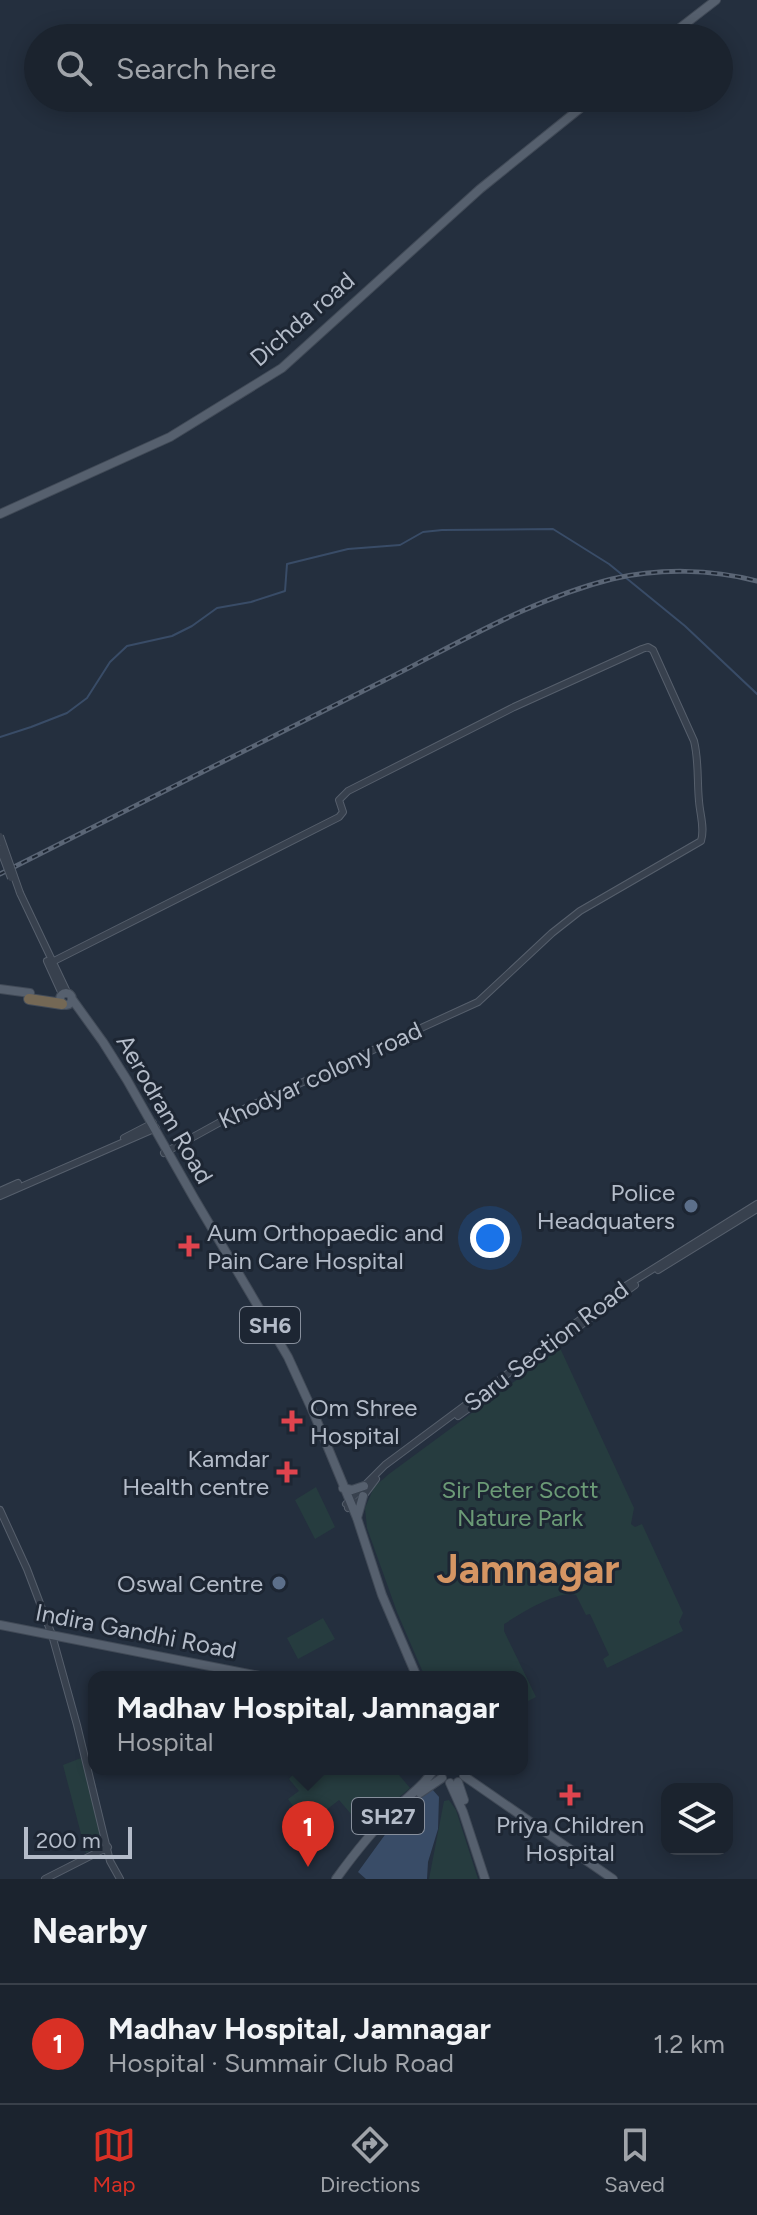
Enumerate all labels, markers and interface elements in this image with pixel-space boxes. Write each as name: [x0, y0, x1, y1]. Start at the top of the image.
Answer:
search box: [24, 24, 733, 112]
icon: search: [52, 46, 96, 90]
text: Search here: [116, 50, 276, 87]
street label: Dichda road: [244, 266, 360, 372]
street label: Khodyar colony road: [214, 1015, 426, 1135]
street label: Aerodram Road: [111, 1029, 219, 1189]
place label: Police Headquaters: [537, 1178, 675, 1235]
marker: Police Headquaters: [682, 1197, 700, 1215]
place label: Aum Orthopaedic and Pain Care Hospital: [207, 1218, 444, 1275]
your location: [470, 1218, 510, 1258]
marker: Aum Orthopaedic and Pain Care Hospital: [178, 1235, 200, 1257]
street label: Saru Section Road: [458, 1275, 634, 1417]
road number: SH6: [240, 1307, 300, 1343]
place label: Om Shree Hospital: [310, 1393, 417, 1450]
marker: Om Shree Hospital: [281, 1410, 303, 1432]
place label: Kamdar Health centre: [122, 1444, 269, 1501]
marker: Kamdar Health centre: [276, 1461, 298, 1483]
park label: Sir Peter Scott Nature Park: [441, 1475, 599, 1532]
district label: Jamnagar: [437, 1545, 619, 1593]
place label: Oswal Centre: [117, 1569, 263, 1598]
marker: Oswal Centre: [270, 1574, 288, 1592]
street label: Indira Gandhi Road: [33, 1597, 239, 1665]
popup: [88, 1671, 528, 1775]
text: Madhav Hospital, Jamnagar: [117, 1689, 499, 1726]
text: Hospital: [117, 1726, 213, 1758]
map controls: [661, 1783, 733, 1855]
button: layers: [661, 1783, 733, 1855]
marker: Priya Children Hospital: [559, 1784, 581, 1806]
road number: SH27: [352, 1798, 424, 1834]
pin: 1: [282, 1801, 334, 1867]
place label: Priya Children Hospital: [496, 1810, 644, 1867]
scale bar: [24, 1823, 132, 1859]
text: 200 m: [36, 1827, 101, 1854]
text: Nearby: [32, 1911, 147, 1952]
text: Madhav Hospital, Jamnagar: [108, 2010, 491, 2047]
text: 1: [53, 2028, 63, 2060]
text: 1.2 km: [653, 2028, 725, 2060]
text: Hospital · Summair Club Road: [108, 2047, 454, 2079]
tab: Map: [92, 2123, 136, 2198]
tab: Directions: [320, 2123, 420, 2198]
tab: Saved: [604, 2123, 665, 2198]

